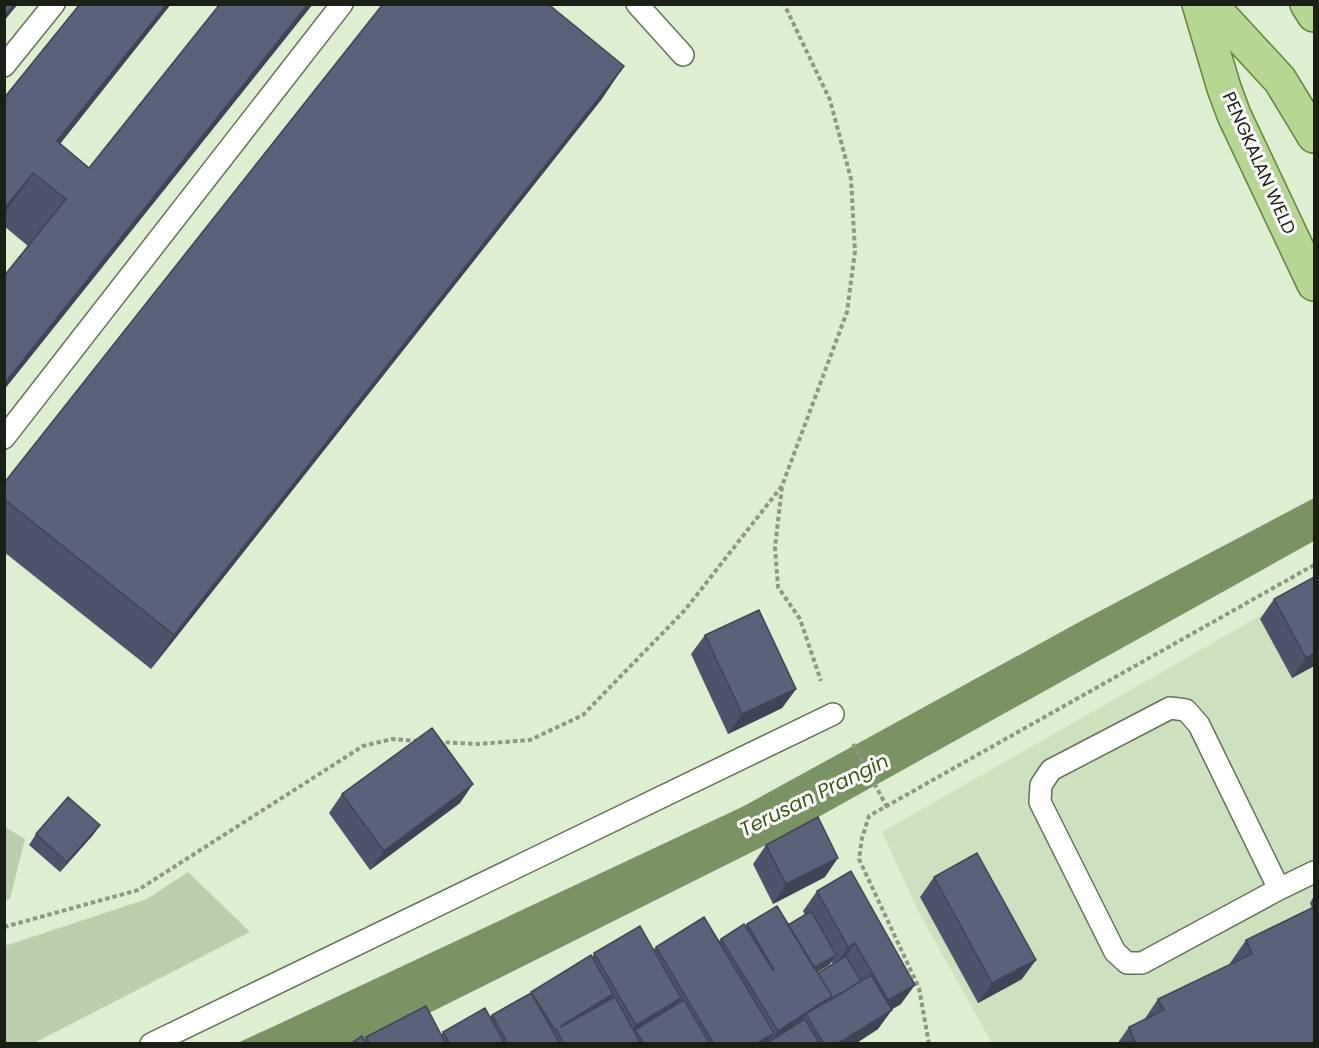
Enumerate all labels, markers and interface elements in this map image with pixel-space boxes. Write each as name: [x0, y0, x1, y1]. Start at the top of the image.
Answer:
street label: PENGKALAN WELD: [1217, 87, 1302, 238]
water label: Terusan Prangin: [735, 747, 893, 843]

